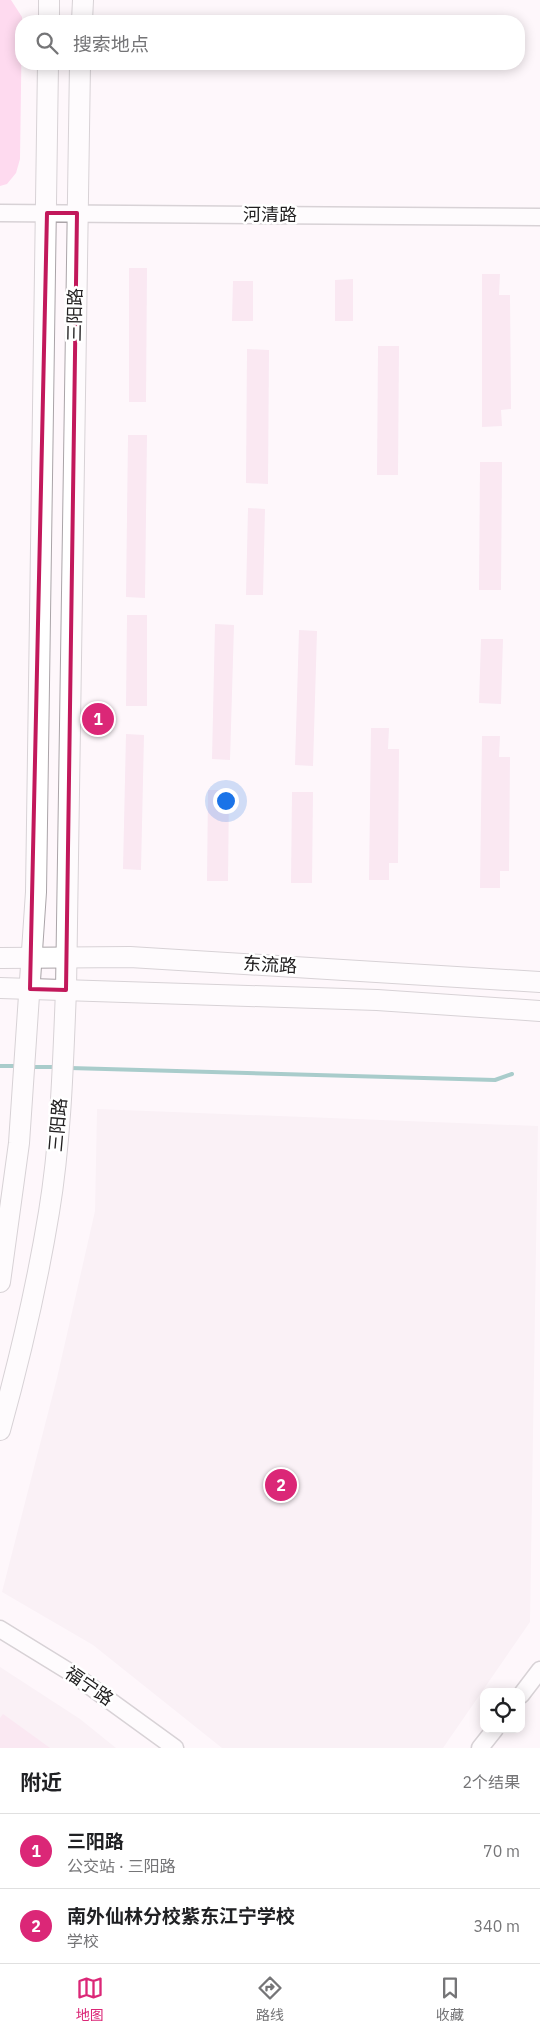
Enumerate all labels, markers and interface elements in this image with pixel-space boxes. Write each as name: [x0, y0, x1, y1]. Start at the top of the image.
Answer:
search box: [15, 15, 525, 70]
icon: search: [33, 29, 61, 57]
text: 搜索地点: [73, 32, 149, 56]
street label: 河清路: [243, 203, 297, 226]
street label: 三阳路: [63, 288, 86, 342]
pin: 1: [82, 700, 114, 738]
your location: [213, 788, 239, 814]
street label: 东流路: [242, 952, 298, 977]
street label: 三阳路: [44, 1097, 71, 1153]
pin: 2: [265, 1466, 297, 1504]
street label: 福宁路: [61, 1661, 118, 1710]
map controls: [480, 1688, 525, 1733]
button: locate: [480, 1688, 525, 1733]
text: 附近: [20, 1768, 62, 1796]
text: 2个结果: [462, 1772, 520, 1792]
text: 三阳路: [67, 1829, 124, 1853]
text: 1: [31, 1841, 41, 1861]
text: 70 m: [483, 1841, 520, 1861]
text: 公交站 · 三阳路: [67, 1856, 176, 1876]
text: 南外仙林分校紫东江宁学校: [67, 1904, 295, 1928]
text: 2: [31, 1916, 41, 1936]
text: 340 m: [473, 1916, 520, 1936]
text: 学校: [67, 1931, 99, 1951]
tab: 地图: [76, 1974, 104, 2024]
tab: 路线: [256, 1974, 284, 2024]
tab: 收藏: [436, 1974, 464, 2024]

